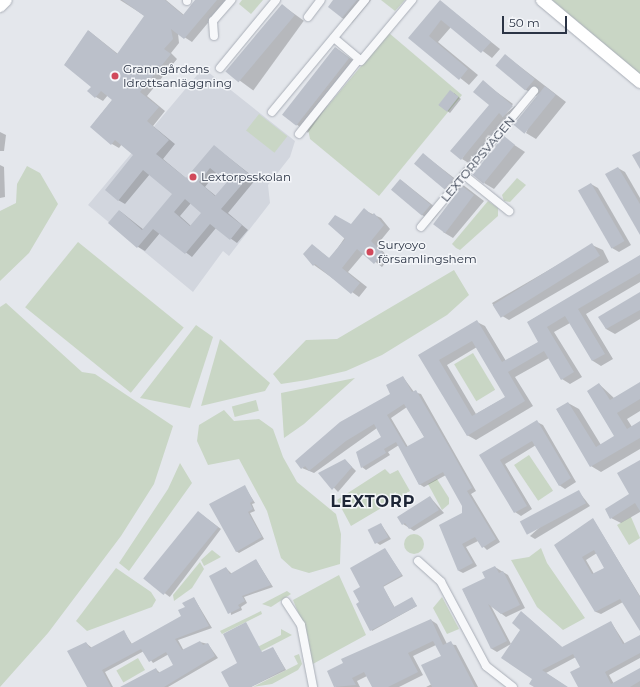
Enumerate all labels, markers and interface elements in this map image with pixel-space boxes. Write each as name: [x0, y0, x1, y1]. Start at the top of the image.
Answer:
scale bar: [504, 8, 569, 34]
text: 50 m: [509, 15, 540, 30]
place label: Granngårdens Idrottsanläggning: [123, 62, 232, 90]
marker: Granngårdens Idrottsanläggning: [110, 71, 120, 81]
street label: LEXTORPSVÄGEN: [438, 113, 518, 205]
place label: Lextorpsskolan: [201, 170, 291, 184]
marker: Lextorpsskolan: [188, 172, 198, 182]
place label: Suryoyo församlingshem: [378, 238, 477, 266]
marker: Suryoyo församlingshem: [365, 247, 375, 257]
district label: LEXTORP: [331, 492, 415, 512]

